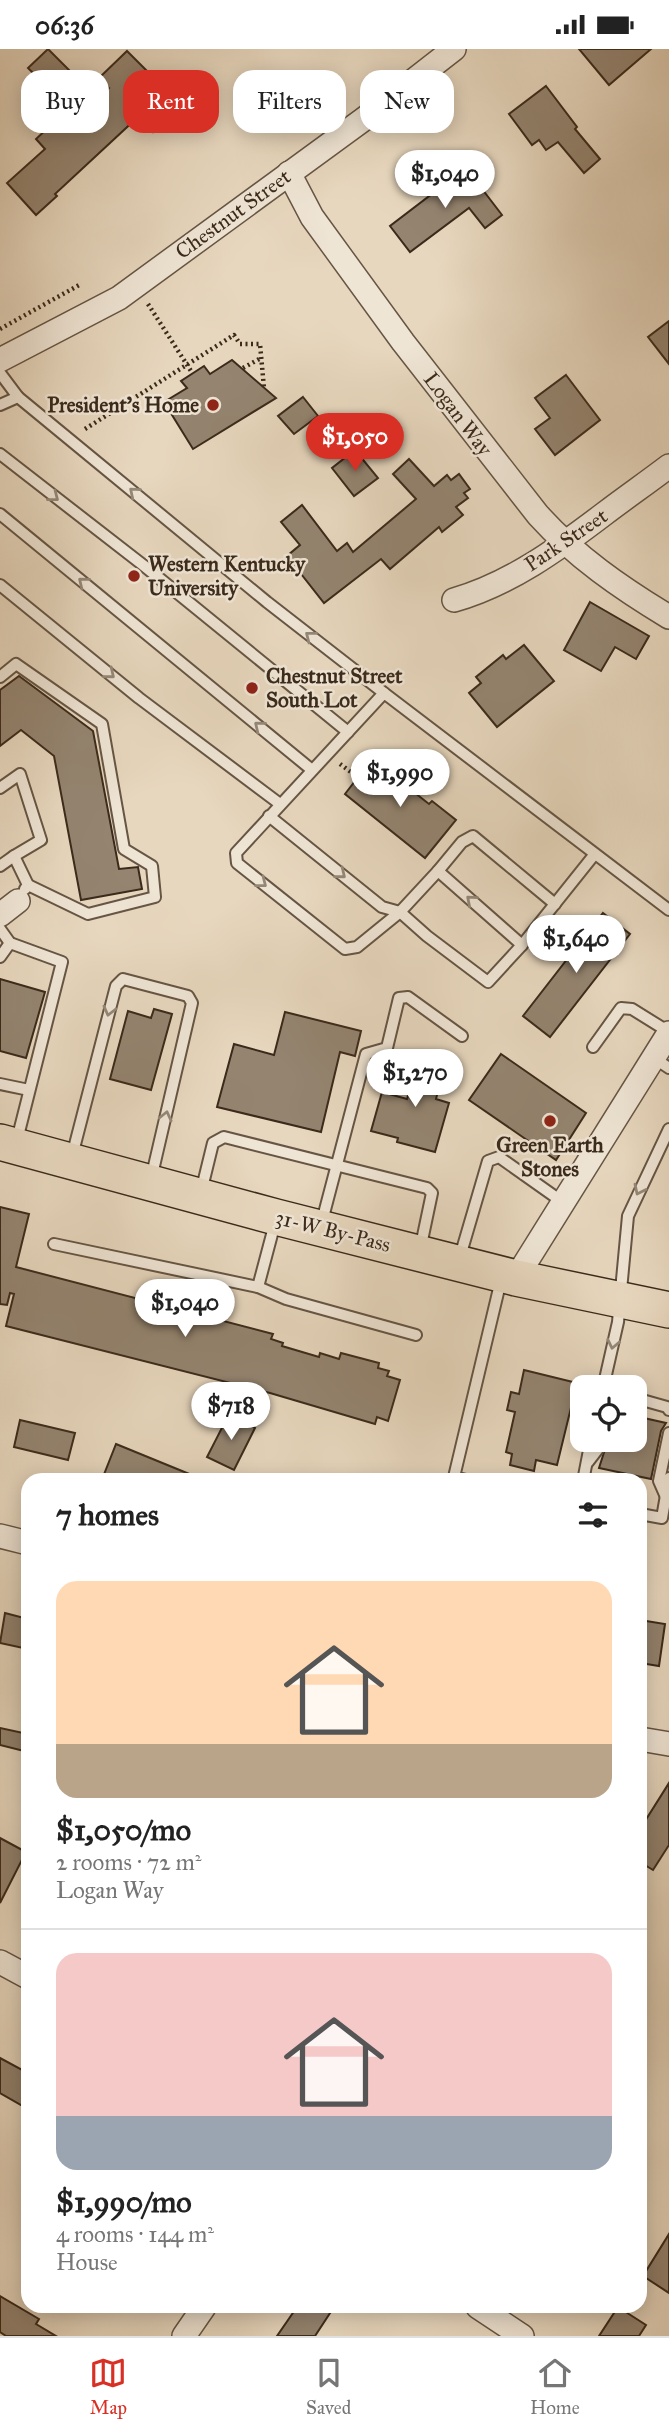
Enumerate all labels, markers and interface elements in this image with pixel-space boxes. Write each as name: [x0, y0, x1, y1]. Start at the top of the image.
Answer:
text: 06:36: [35, 9, 94, 41]
chip: Buy: [21, 70, 109, 133]
chip: Rent: [123, 70, 219, 133]
chip: Filters: [233, 70, 346, 133]
chip: New: [360, 70, 454, 133]
pin: $1,040: [388, 151, 502, 210]
text: $1,040: [411, 159, 479, 187]
street label: Chestnut Street: [170, 163, 296, 265]
street label: Logan Way: [418, 367, 499, 462]
place label: President's Home: [47, 392, 199, 418]
marker: President's Home: [205, 397, 221, 413]
pin: $1,050: [298, 413, 412, 473]
text: $1,050: [322, 422, 388, 450]
one-way arrow: [46, 488, 58, 501]
one-way arrow: [129, 488, 142, 500]
street label: Park Street: [519, 502, 613, 577]
place label: Western Kentucky University: [148, 551, 306, 601]
marker: Western Kentucky University: [126, 568, 142, 584]
one-way arrow: [79, 578, 92, 590]
one-way arrow: [306, 631, 318, 644]
place label: Chestnut Street South Lot: [266, 663, 403, 713]
one-way arrow: [102, 666, 115, 678]
marker: Chestnut Street South Lot: [244, 680, 260, 696]
one-way arrow: [255, 722, 267, 735]
pin: $1,990: [343, 749, 457, 809]
text: $1,990: [367, 758, 433, 786]
one-way arrow: [333, 865, 345, 878]
one-way arrow: [255, 875, 267, 888]
one-way arrow: [466, 896, 479, 908]
pin: $1,640: [519, 915, 633, 975]
text: $1,640: [543, 924, 609, 952]
one-way arrow: [103, 1005, 117, 1017]
pin: $1,270: [358, 1049, 472, 1109]
text: $1,270: [382, 1058, 448, 1086]
one-way arrow: [158, 1110, 172, 1122]
marker: Green Earth Stones: [542, 1113, 558, 1129]
place label: Green Earth Stones: [496, 1132, 604, 1182]
one-way arrow: [633, 1183, 647, 1195]
street label: 31-W By-Pass: [273, 1204, 393, 1258]
pin: $1,040: [128, 1279, 242, 1339]
text: $1,040: [151, 1288, 219, 1316]
one-way arrow: [606, 1338, 621, 1350]
map controls: [570, 1375, 647, 1452]
button: locate: [570, 1375, 647, 1452]
pin: $718: [190, 1383, 272, 1442]
text: $718: [207, 1391, 255, 1419]
icon: filters: [574, 1496, 612, 1534]
text: 7 homes: [56, 1497, 159, 1533]
icon: home: [271, 1627, 397, 1753]
text: $1,050/mo: [56, 1812, 191, 1848]
text: 2 rooms · 72 m²: [56, 1848, 201, 1876]
text: Logan Way: [56, 1876, 164, 1904]
icon: home: [271, 1999, 397, 2125]
text: $1,990/mo: [56, 2184, 192, 2220]
text: 4 rooms · 144 m²: [56, 2220, 214, 2248]
text: House: [56, 2248, 118, 2276]
tab: Map: [89, 2354, 127, 2419]
tab: Saved: [306, 2354, 351, 2419]
tab: Home: [530, 2354, 580, 2419]

